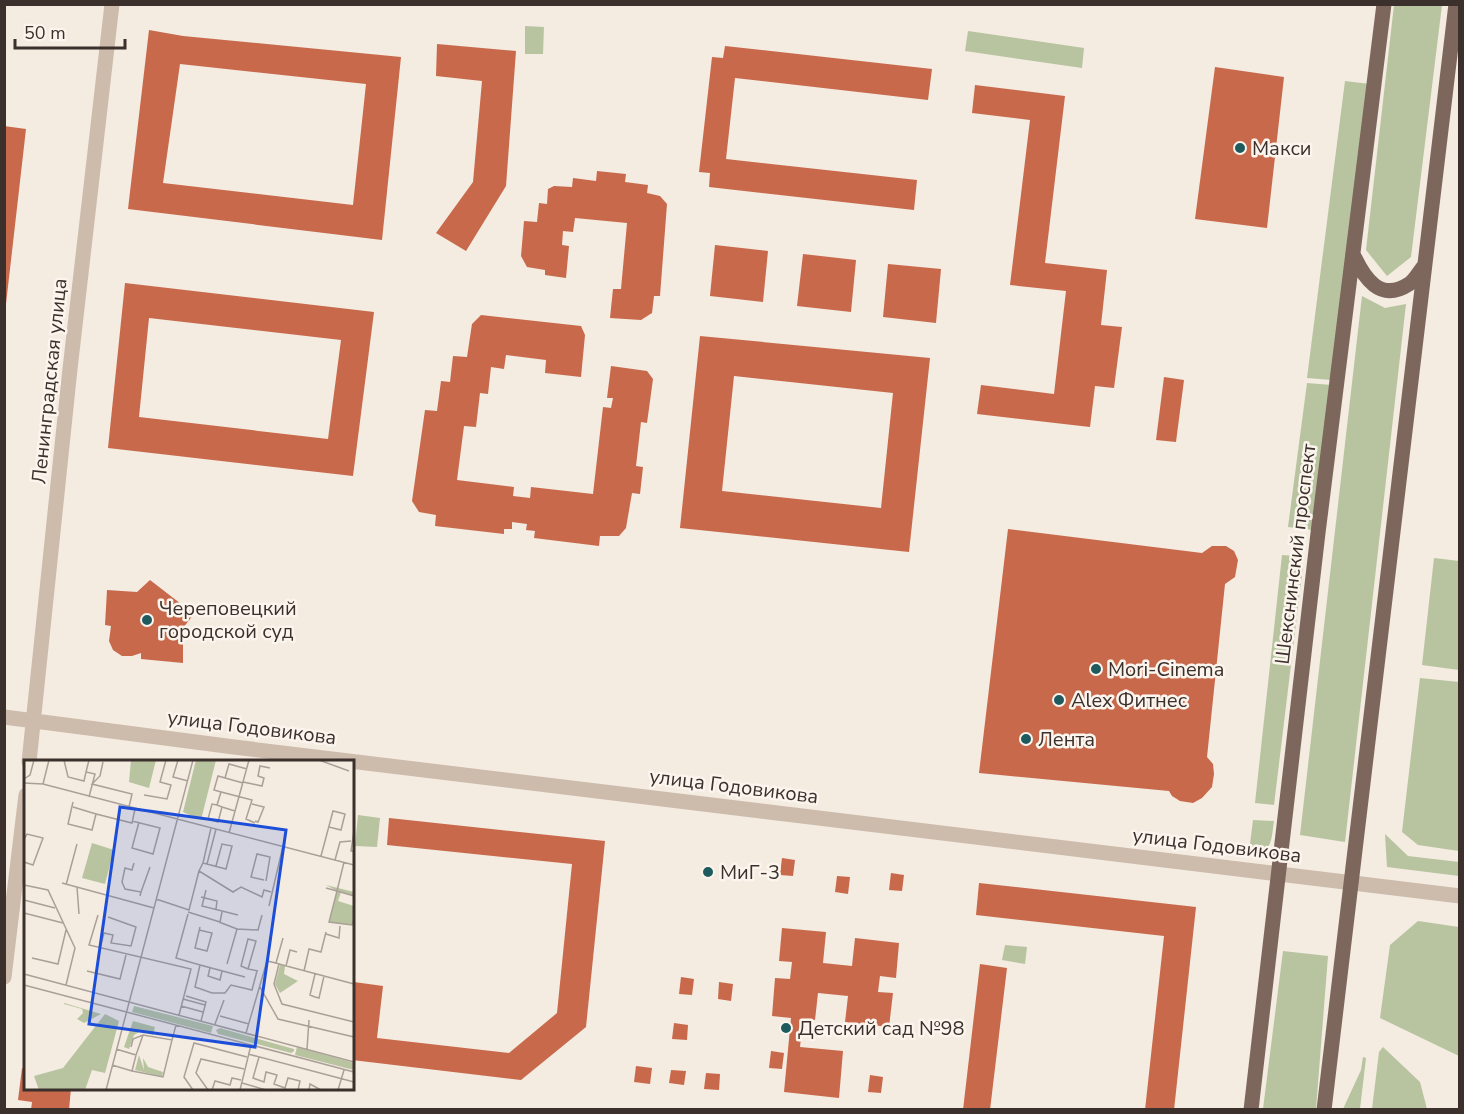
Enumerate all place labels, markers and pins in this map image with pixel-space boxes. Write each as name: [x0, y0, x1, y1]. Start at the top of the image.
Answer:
place label: Макси: [1252, 135, 1312, 162]
marker: Макси: [1233, 141, 1247, 155]
place label: Череповецкий городской суд: [159, 595, 297, 645]
marker: Череповецкий городской суд: [140, 613, 154, 627]
place label: Mori-Cinema: [1108, 656, 1224, 683]
marker: Mori-Cinema: [1089, 662, 1103, 676]
place label: Alex Фитнес: [1071, 687, 1187, 714]
marker: Alex Фитнес: [1052, 693, 1066, 707]
place label: Лента: [1038, 726, 1095, 753]
marker: Лента: [1019, 732, 1033, 746]
place label: МиГ-3: [720, 859, 780, 886]
marker: МиГ-3: [701, 865, 715, 879]
place label: Детский сад №98: [798, 1015, 965, 1042]
marker: Детский сад №98: [779, 1021, 793, 1035]

